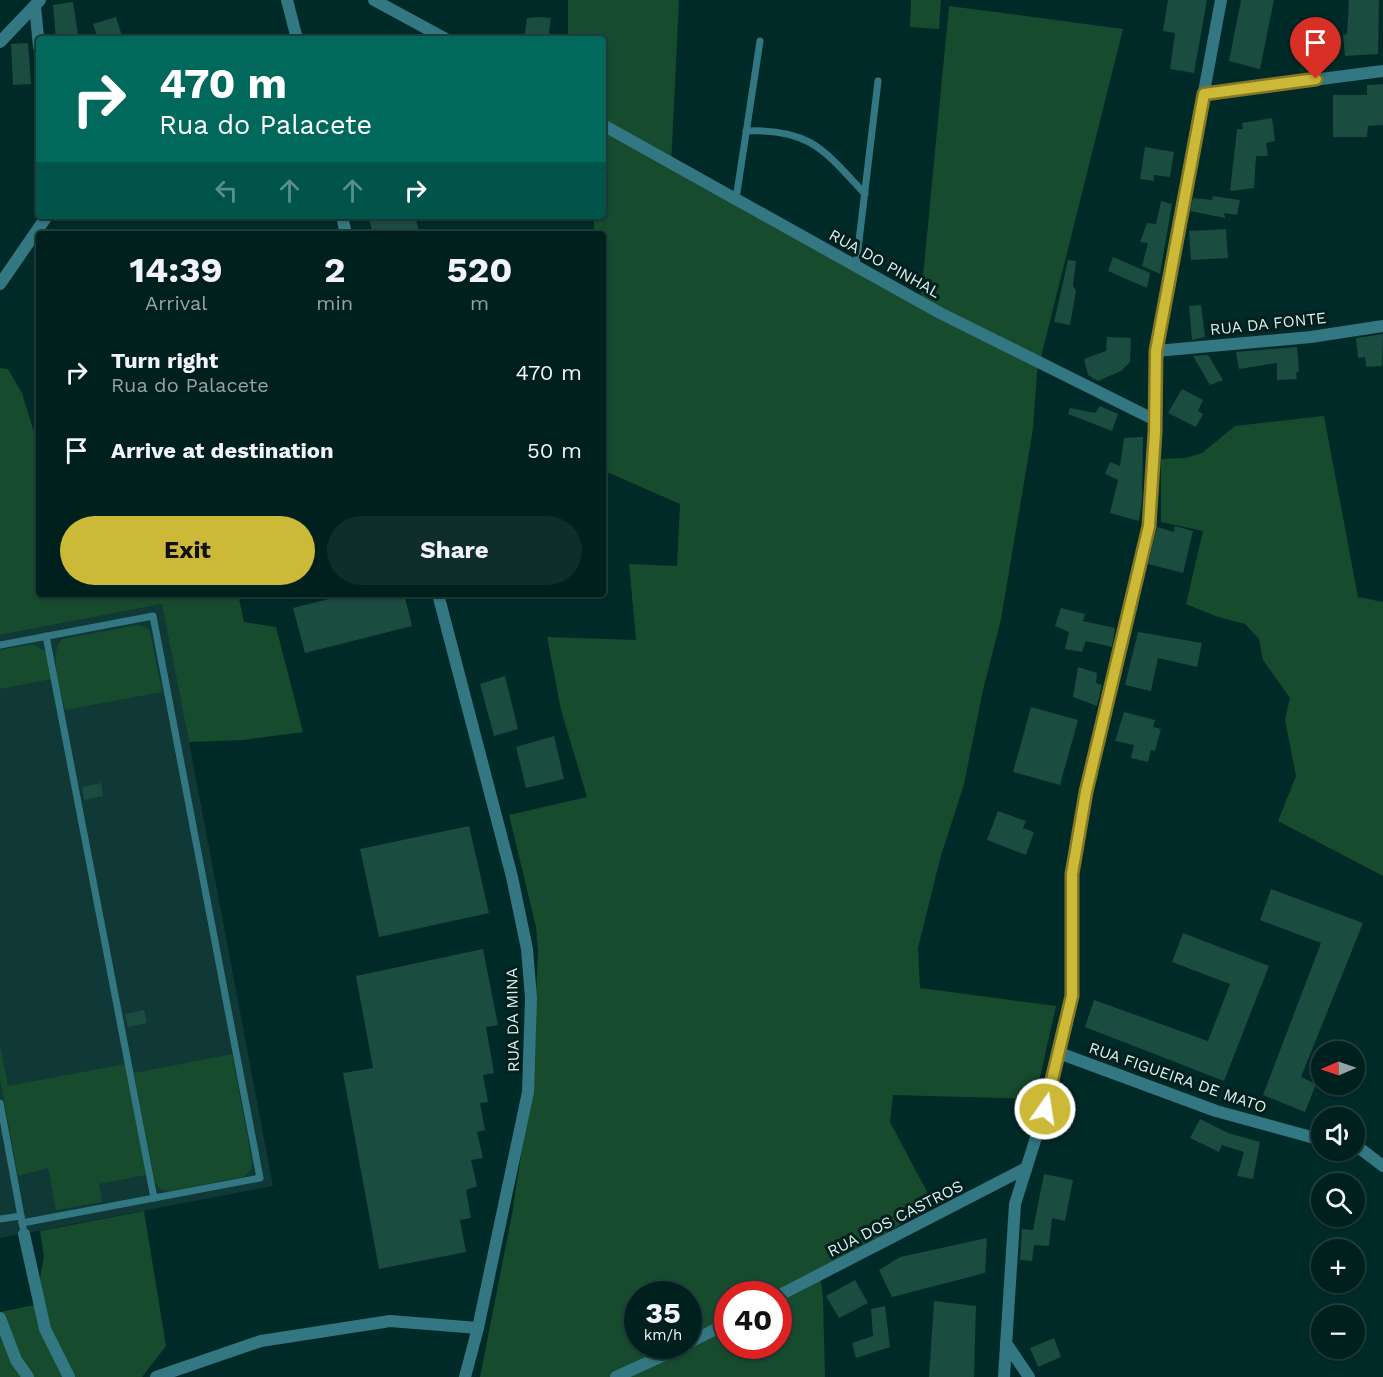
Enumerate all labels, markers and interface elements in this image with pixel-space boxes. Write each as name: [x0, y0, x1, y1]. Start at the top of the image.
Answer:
pin: [1290, 17, 1341, 79]
icon: arrive: [1299, 26, 1332, 59]
text: 470 m: [159, 59, 287, 108]
icon: right: [60, 60, 138, 138]
text: Rua do Palacete: [159, 109, 372, 141]
icon: left: [210, 174, 243, 207]
icon: ahead: [273, 174, 306, 207]
icon: ahead: [336, 174, 369, 207]
icon: right: [399, 174, 432, 207]
street label: RUA DO PINHAL: [826, 225, 944, 302]
text: 14:39: [130, 249, 223, 291]
text: 2: [324, 249, 345, 291]
text: 520: [447, 249, 512, 291]
text: Arrival: [145, 291, 207, 315]
text: min: [316, 291, 353, 315]
text: m: [470, 291, 489, 315]
street label: RUA DA FONTE: [1209, 308, 1327, 339]
text: Turn right: [111, 348, 218, 373]
icon: right: [60, 356, 93, 389]
text: 470 m: [516, 360, 582, 385]
text: Rua do Palacete: [111, 373, 269, 397]
icon: arrive: [60, 434, 93, 467]
text: Arrive at destination: [111, 438, 334, 463]
text: 50 m: [527, 438, 582, 463]
button: Exit: [60, 516, 315, 585]
button: Share: [327, 516, 582, 585]
street label: RUA DA MINA: [502, 967, 523, 1072]
street label: RUA FIGUEIRA DE MATO: [1087, 1038, 1269, 1117]
north arrow: [1311, 1041, 1365, 1095]
map controls: [1311, 1041, 1365, 1359]
position arrow: [1013, 1077, 1077, 1141]
button: sound: [1311, 1107, 1365, 1161]
button: search: [1311, 1173, 1365, 1227]
street label: RUA DOS CASTROS: [824, 1176, 966, 1261]
button: +: [1311, 1239, 1365, 1293]
speed limit sign: 40: [714, 1281, 792, 1359]
text: 35: [645, 1295, 681, 1330]
button: −: [1311, 1305, 1365, 1359]
text: km/h: [644, 1326, 682, 1344]

